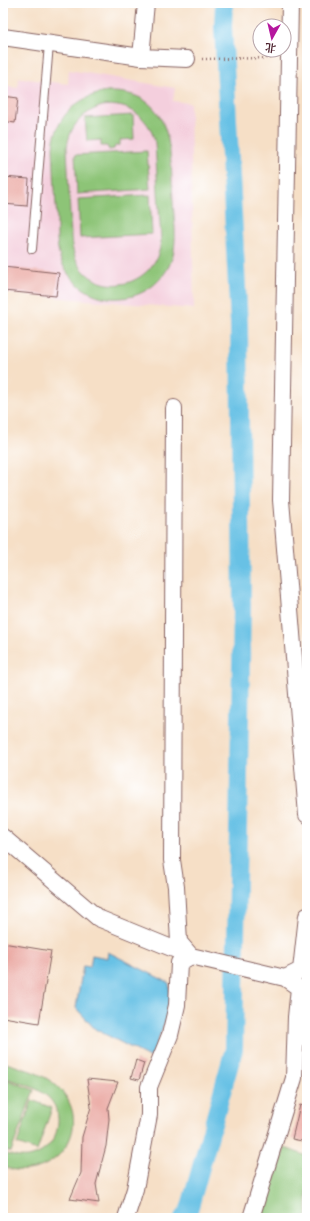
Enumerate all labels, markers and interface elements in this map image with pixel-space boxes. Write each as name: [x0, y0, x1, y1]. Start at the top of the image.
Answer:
north arrow: [252, 18, 292, 58]
text: 北: [264, 40, 277, 55]

